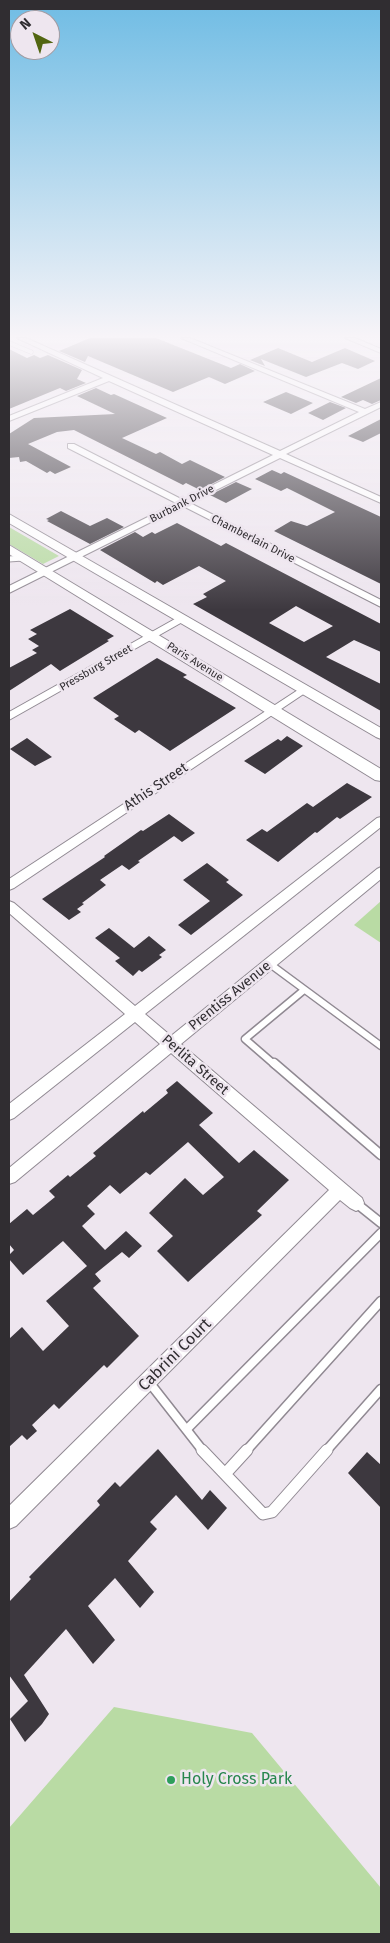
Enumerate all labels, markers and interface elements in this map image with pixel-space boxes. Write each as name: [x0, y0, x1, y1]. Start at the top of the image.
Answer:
north arrow: [10, 10, 60, 60]
text: N: [16, 15, 35, 34]
street label: Burbank Drive: [148, 482, 216, 526]
street label: Chamberlain Drive: [209, 512, 297, 566]
street label: Paris Avenue: [165, 640, 225, 684]
street label: Pressburg Street: [57, 642, 135, 694]
street label: Athis Street: [121, 759, 191, 815]
street label: Prentiss Avenue: [186, 958, 274, 1034]
street label: Perlita Street: [158, 1031, 232, 1099]
street label: Cabrini Court: [135, 1315, 215, 1395]
place label: Holy Cross Park: [181, 1770, 292, 1790]
marker: Holy Cross Park: [165, 1774, 177, 1786]

